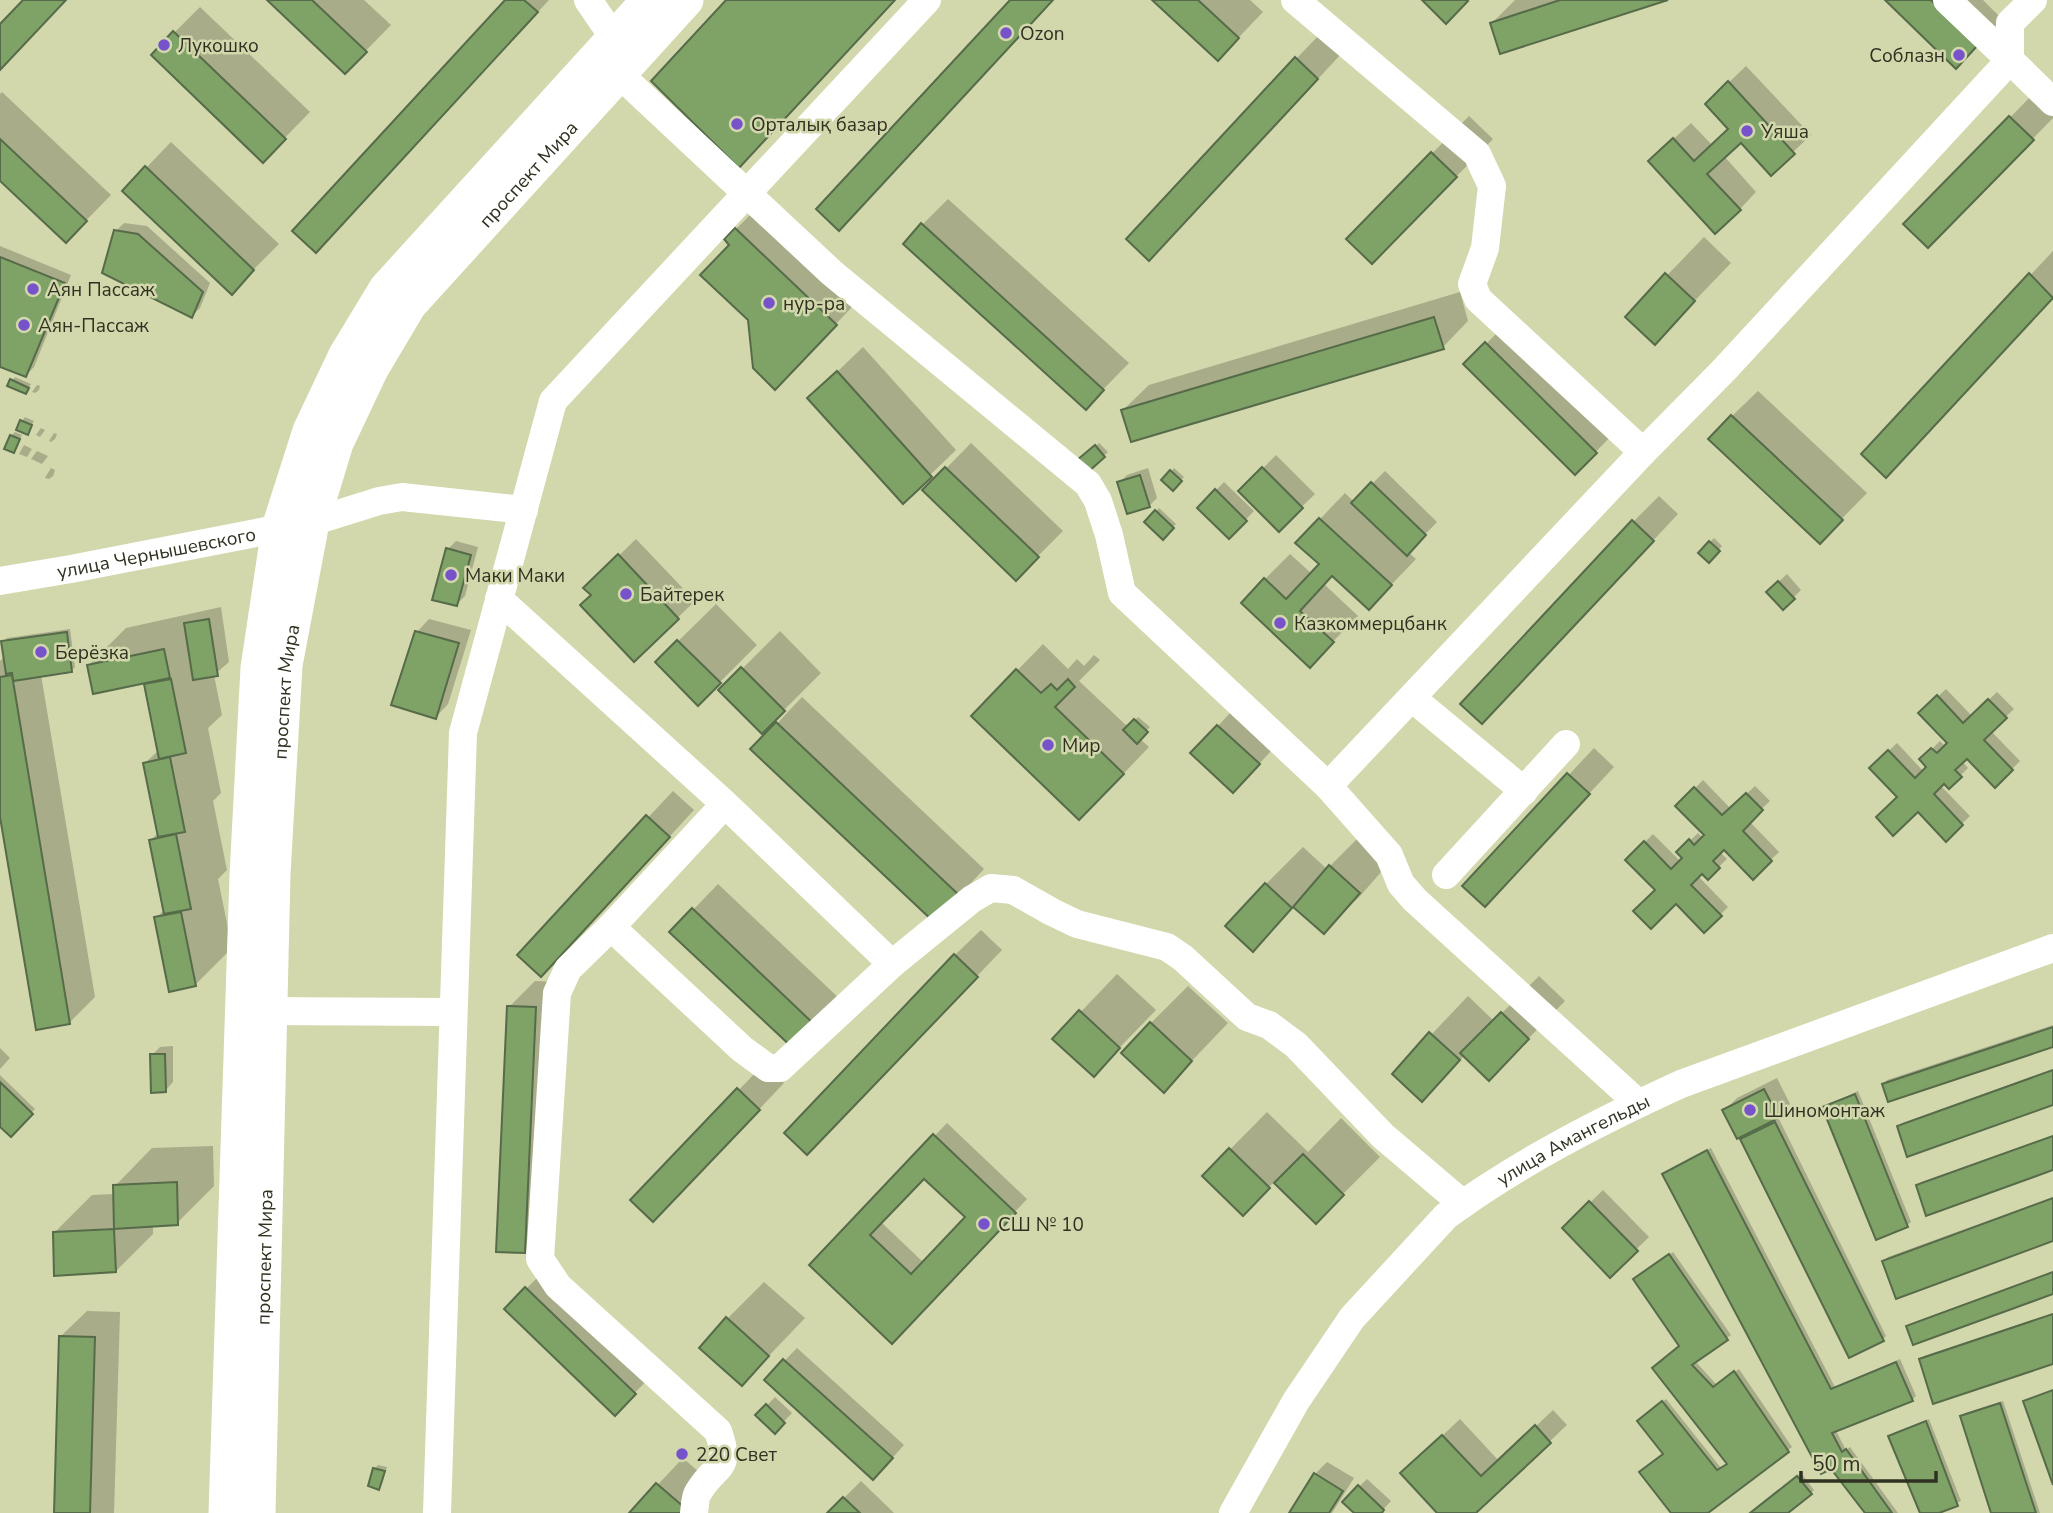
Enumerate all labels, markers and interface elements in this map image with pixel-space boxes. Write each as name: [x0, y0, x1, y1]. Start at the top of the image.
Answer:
place label: Ozon: [1020, 21, 1065, 47]
marker: Ozon: [998, 25, 1014, 41]
place label: Лукошко: [178, 33, 259, 59]
marker: Лукошко: [156, 37, 172, 53]
place label: Соблазн: [1869, 43, 1945, 69]
marker: Соблазн: [1951, 47, 1967, 63]
place label: Орталық базар: [751, 112, 888, 138]
street label: проспект Мира: [474, 116, 584, 234]
marker: Орталық базар: [729, 116, 745, 132]
place label: Уяша: [1760, 119, 1809, 145]
marker: Уяша: [1739, 123, 1755, 139]
place label: Аян Пассаж: [47, 277, 155, 303]
marker: Аян Пассаж: [25, 281, 41, 297]
place label: нур-ра: [783, 291, 845, 317]
marker: нур-ра: [761, 295, 777, 311]
place label: Аян-Пассаж: [38, 313, 149, 339]
marker: Аян-Пассаж: [16, 317, 32, 333]
street label: улица Чернышевского: [55, 521, 258, 585]
place label: Маки Маки: [465, 563, 565, 589]
marker: Маки Маки: [443, 567, 459, 583]
place label: Байтерек: [640, 582, 724, 608]
marker: Байтерек: [618, 586, 634, 602]
place label: Казкоммерцбанк: [1294, 611, 1447, 637]
marker: Казкоммерцбанк: [1272, 615, 1288, 631]
street label: проспект Мира: [268, 622, 306, 760]
place label: Берёзка: [55, 640, 129, 666]
marker: Берёзка: [33, 644, 49, 660]
place label: Мир: [1062, 733, 1101, 759]
marker: Мир: [1040, 737, 1056, 753]
street label: улица Амангельды: [1492, 1088, 1654, 1192]
place label: Шиномонтаж: [1764, 1098, 1885, 1124]
marker: Шиномонтаж: [1742, 1102, 1758, 1118]
street label: проспект Мира: [250, 1189, 280, 1325]
place label: СШ № 10: [998, 1212, 1084, 1238]
marker: СШ № 10: [976, 1216, 992, 1232]
scale bar: [1801, 1440, 1936, 1484]
place label: 220 Свет: [696, 1442, 778, 1468]
marker: 220 Свет: [674, 1446, 690, 1462]
text: 50 m: [1812, 1450, 1861, 1478]

